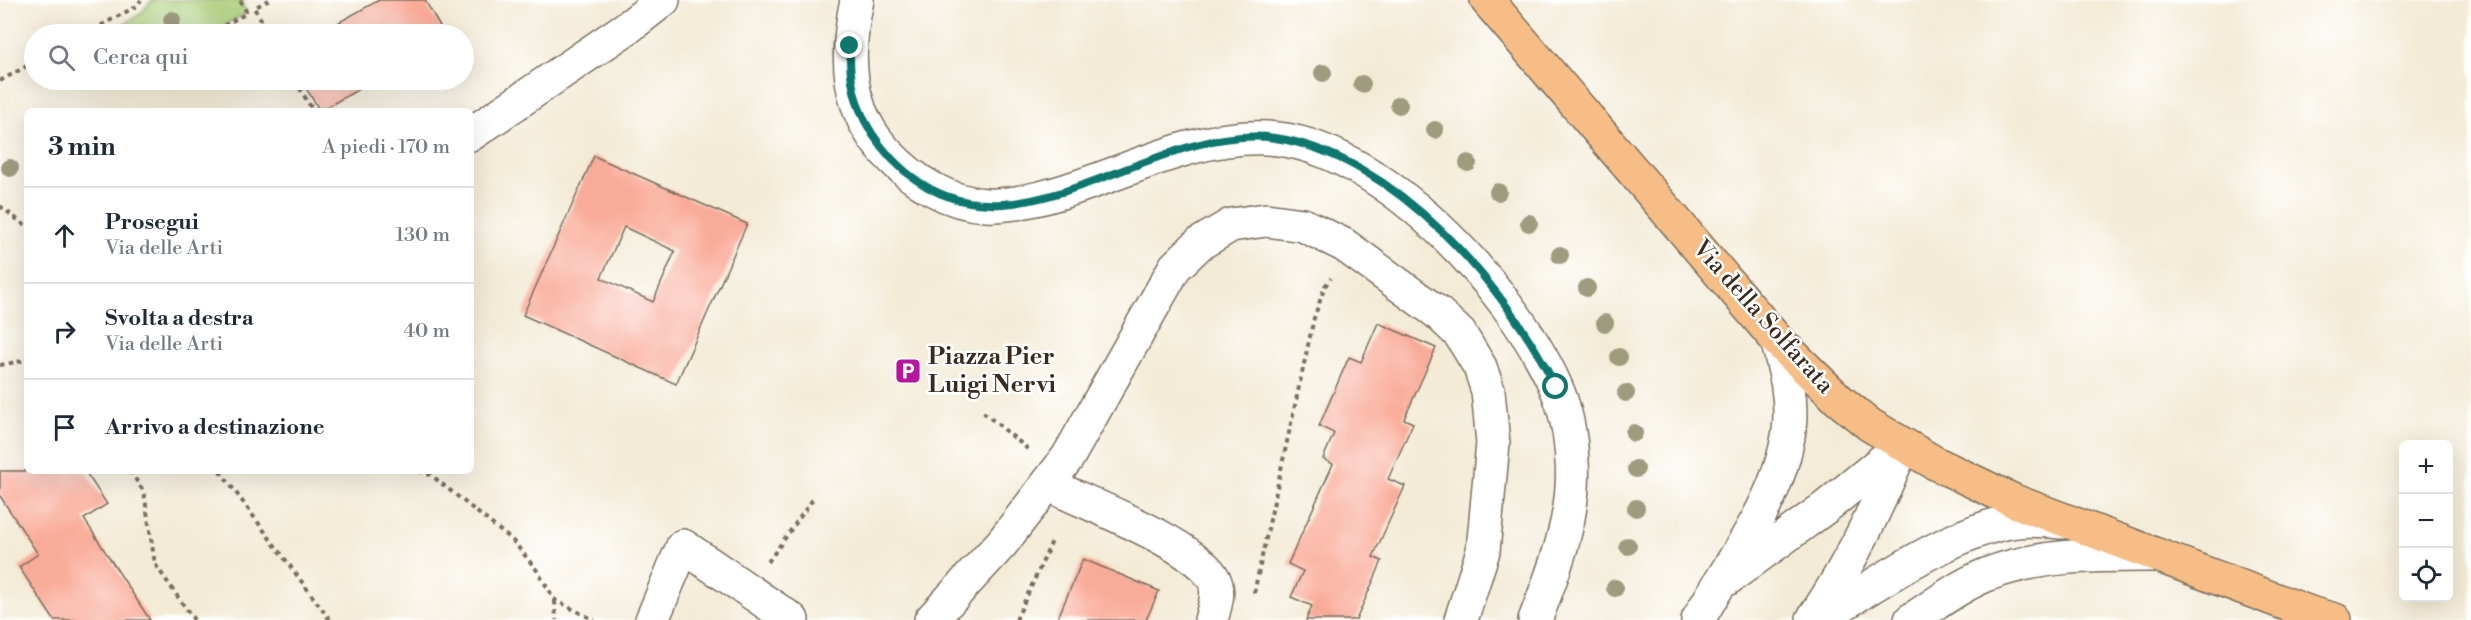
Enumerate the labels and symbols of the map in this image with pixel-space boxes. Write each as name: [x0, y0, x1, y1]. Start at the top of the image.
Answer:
route end: [836, 32, 862, 58]
street label: Via della Solfarata: [1685, 233, 1840, 401]
place label: Piazza Pier Luigi Nervi: [928, 342, 1056, 400]
parking icon: Piazza Pier Luigi Nervi: [893, 356, 923, 386]
route start: [1542, 373, 1568, 399]

